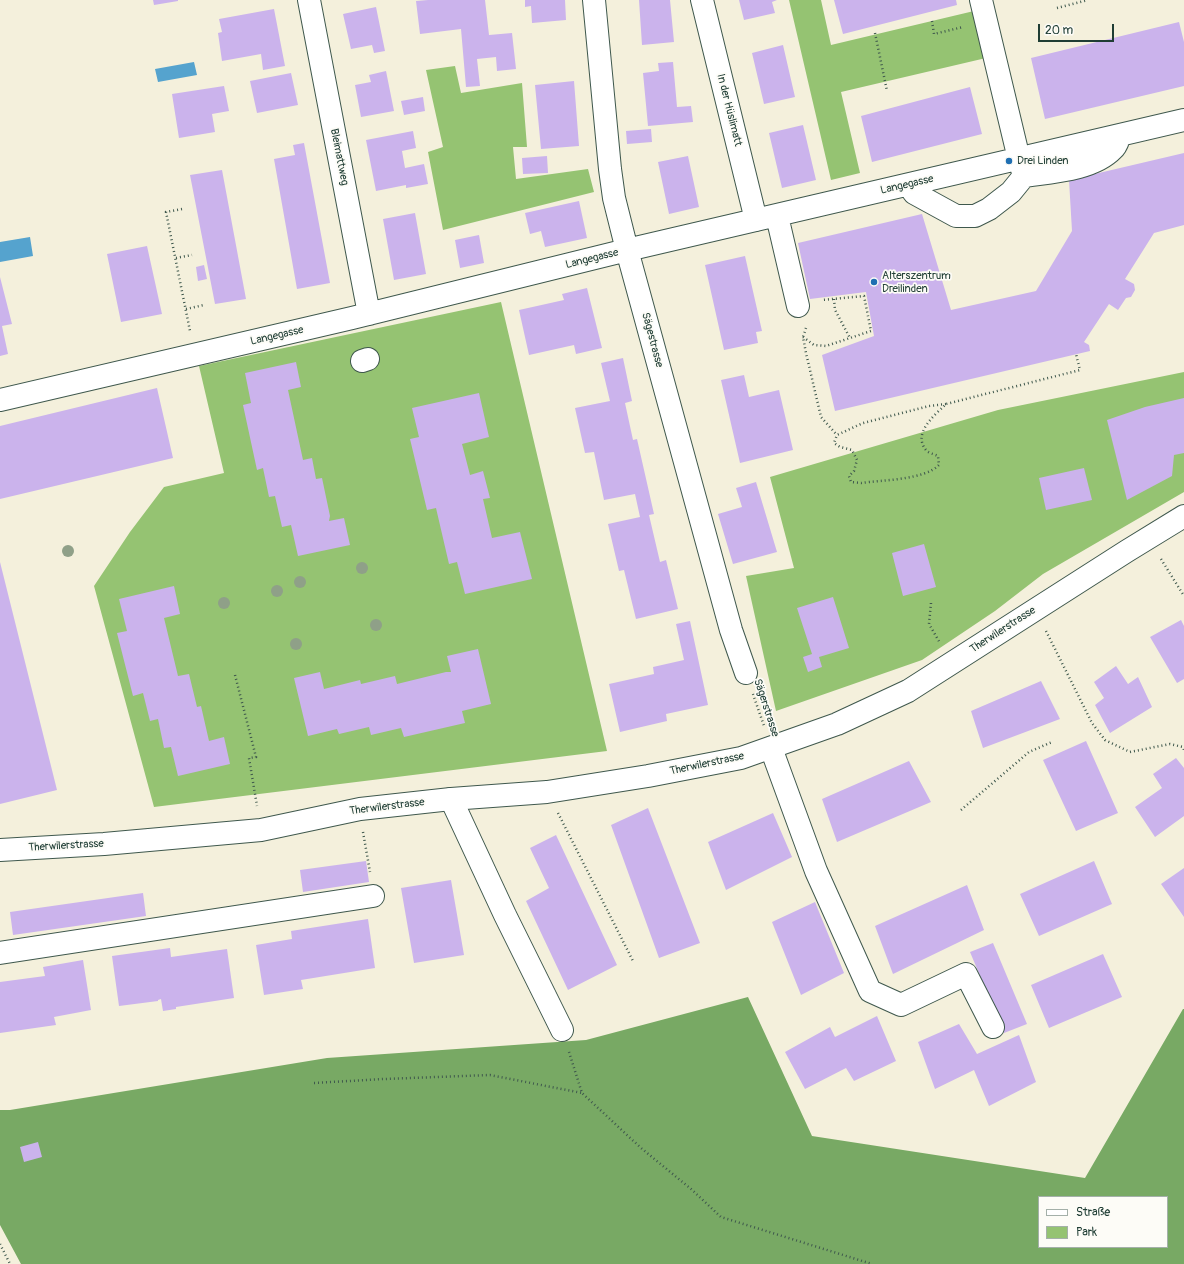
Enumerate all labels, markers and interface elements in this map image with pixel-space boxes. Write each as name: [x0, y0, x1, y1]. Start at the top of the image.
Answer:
scale bar: [1040, 16, 1116, 42]
text: 20 m: [1045, 23, 1073, 38]
street label: In der Hüslimatt: [714, 72, 744, 148]
street label: Bleimattweg: [327, 127, 351, 187]
place label: Drei Linden: [1017, 154, 1069, 168]
marker: Drei Linden: [1004, 156, 1014, 166]
street label: Langegasse: [879, 172, 935, 198]
street label: Langegasse: [564, 246, 620, 272]
place label: Alterszentrum Dreilinden: [882, 269, 951, 295]
marker: Alterszentrum Dreilinden: [869, 277, 879, 287]
street label: Sägestrasse: [638, 311, 666, 369]
street label: Langegasse: [249, 323, 305, 349]
street label: Therwilerstrasse: [968, 604, 1038, 656]
street label: Sägerstrasse: [750, 677, 782, 739]
street label: Therwilerstrasse: [669, 750, 745, 778]
street label: Therwilerstrasse: [349, 796, 425, 818]
street label: Therwilerstrasse: [28, 837, 104, 855]
legend: [1038, 1196, 1168, 1248]
text: Straße: [1076, 1205, 1110, 1220]
text: Park: [1076, 1225, 1097, 1240]

